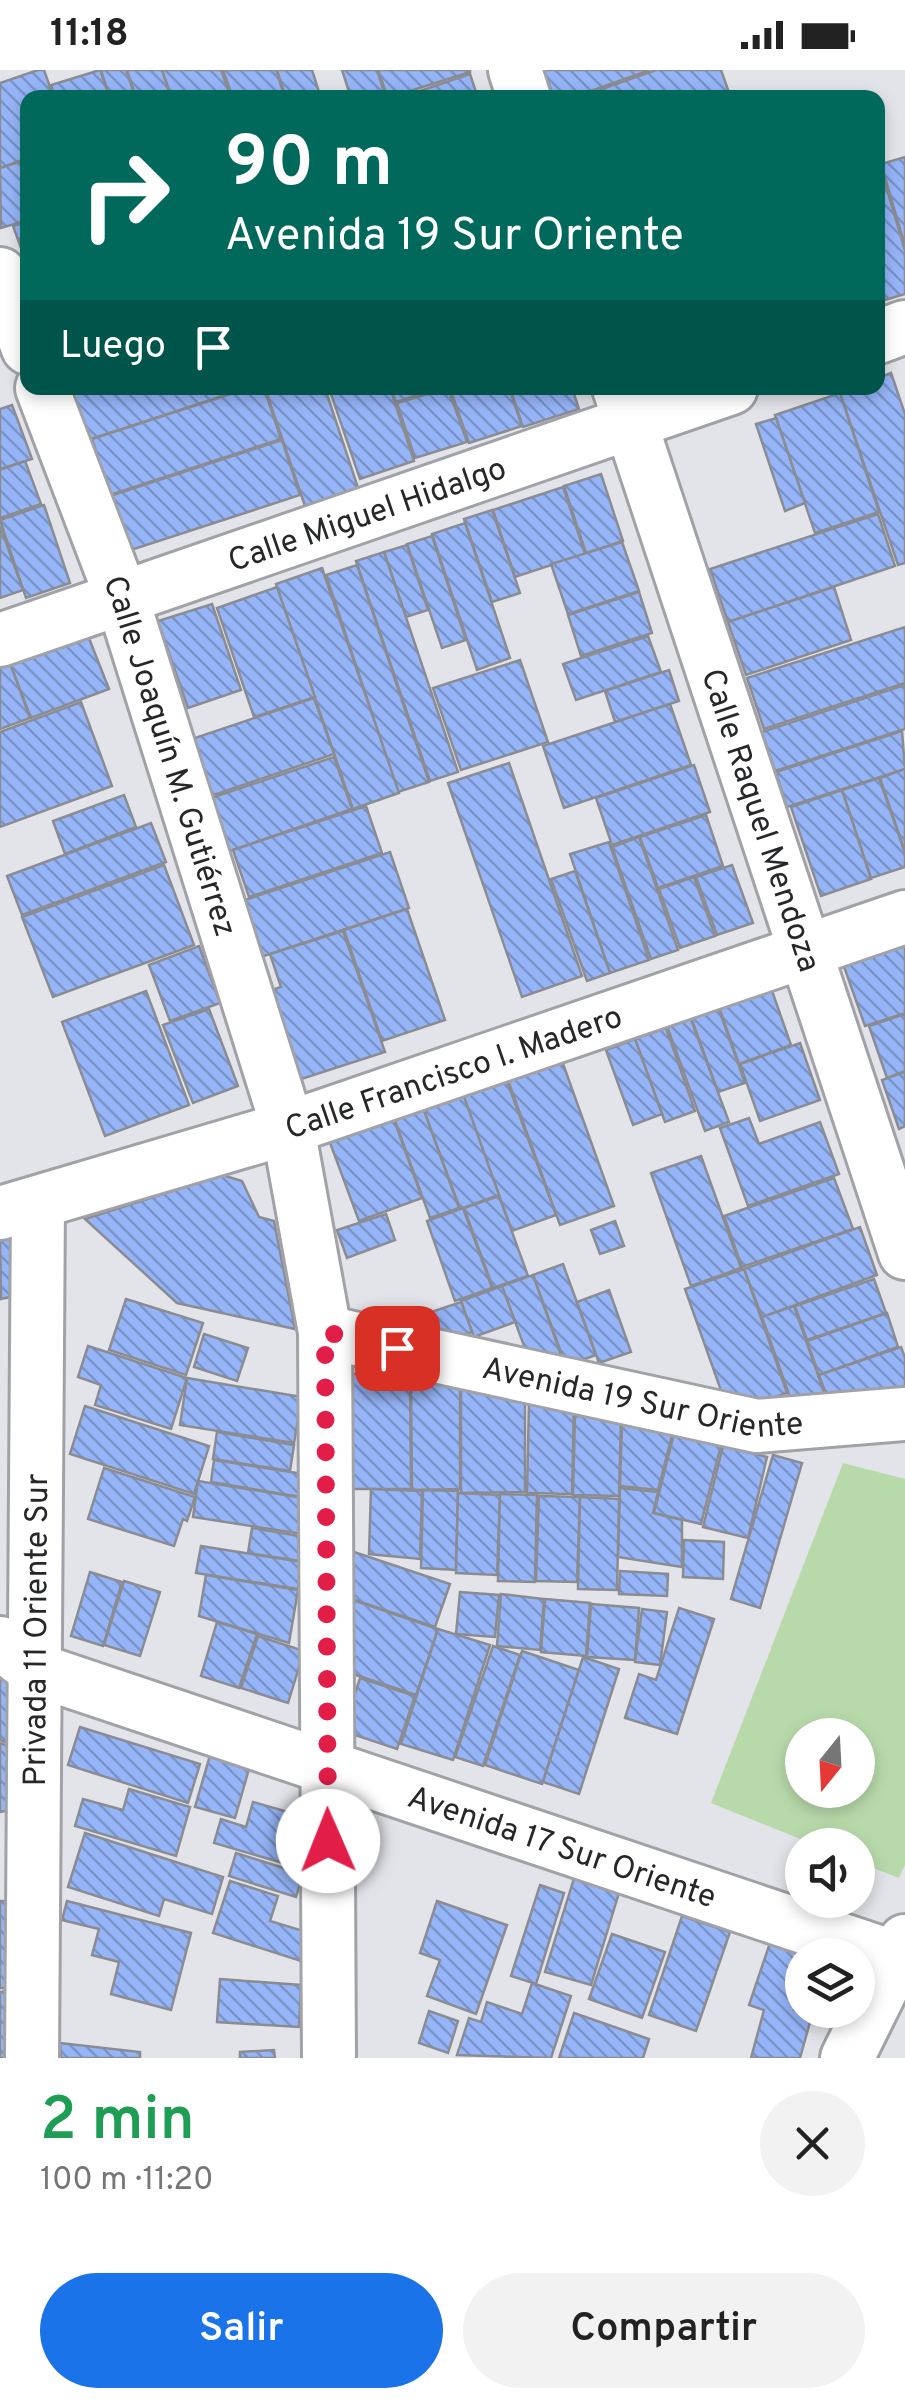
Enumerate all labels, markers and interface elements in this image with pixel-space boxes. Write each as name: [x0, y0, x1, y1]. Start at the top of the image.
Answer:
text: 11:18: [50, 11, 129, 60]
text: 90 m: [225, 122, 393, 211]
icon: right: [60, 130, 190, 260]
text: Avenida 19 Sur Oriente: [225, 209, 684, 266]
icon: arrive: [186, 320, 241, 375]
text: Luego: [60, 323, 166, 372]
street label: Calle Miguel Hidalgo: [223, 450, 512, 583]
street label: Calle Joaquín M. Gutiérrez: [92, 571, 244, 942]
street label: Calle Raquel Mendoza: [690, 664, 828, 978]
street label: Calle Francisco I. Madero: [281, 998, 628, 1150]
pin: [355, 1306, 440, 1391]
icon: arrive: [370, 1321, 425, 1376]
street label: Avenida 19 Sur Oriente: [478, 1350, 805, 1449]
street label: Privada 11 Oriente Sur: [17, 1473, 59, 1787]
north arrow: [785, 1718, 875, 1808]
map controls: [785, 1718, 875, 2028]
street label: Avenida 17 Sur Oriente: [402, 1779, 721, 1919]
position arrow: [276, 1789, 380, 1893]
button: sound: [785, 1828, 875, 1918]
button: layers: [785, 1938, 875, 2028]
text: 2 min: [40, 2085, 195, 2161]
button: close: [760, 2091, 865, 2196]
text: 100 m · 11:20: [40, 2161, 214, 2201]
button: Salir: [40, 2273, 443, 2388]
button: Compartir: [463, 2273, 865, 2388]

